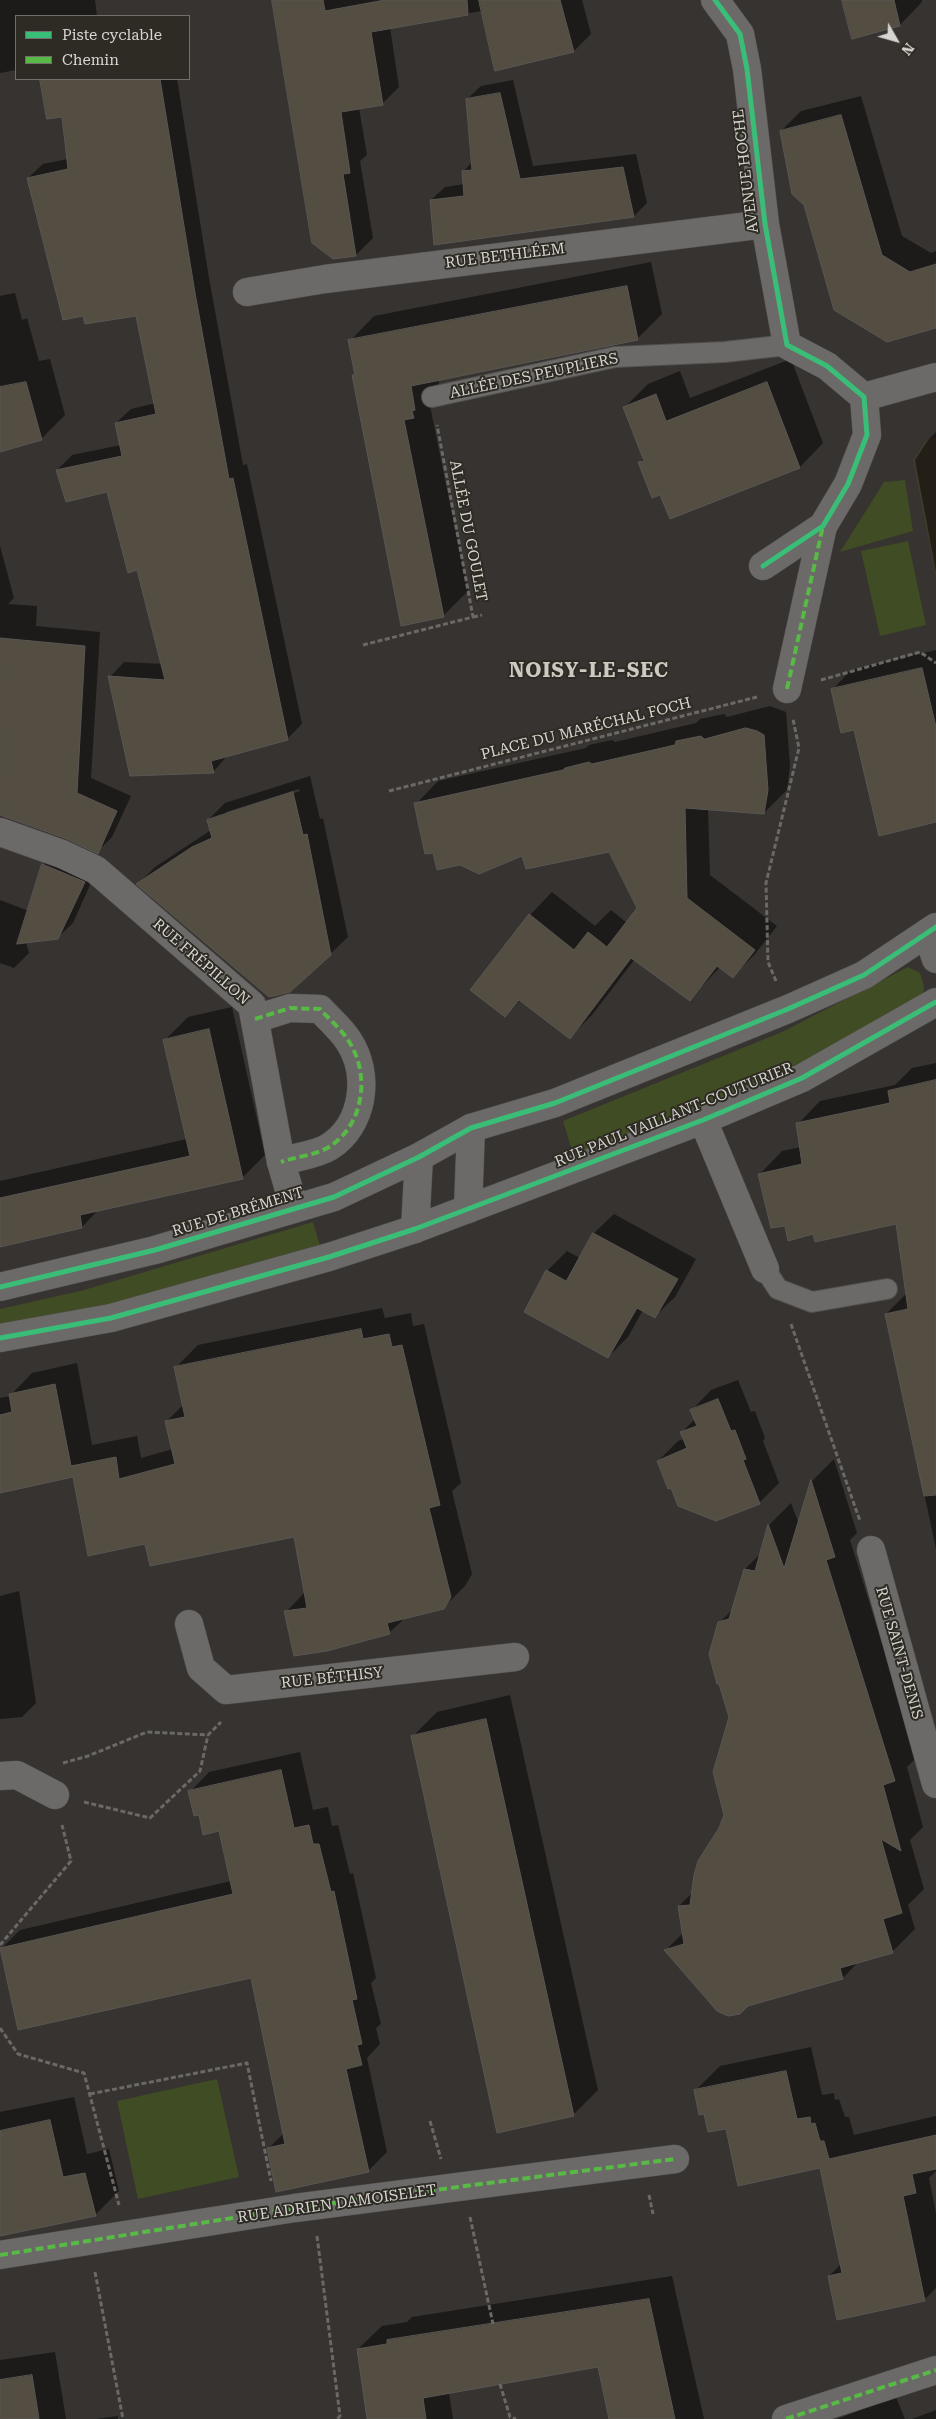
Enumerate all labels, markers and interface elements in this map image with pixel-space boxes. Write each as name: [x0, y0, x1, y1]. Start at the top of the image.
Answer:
legend: [15, 15, 190, 80]
north arrow: [871, 15, 921, 65]
text: Piste cyclable: [62, 26, 162, 44]
text: N: [898, 40, 917, 58]
text: Chemin: [62, 51, 119, 69]
street label: AVENUE HOCHE: [729, 108, 763, 234]
street label: RUE BETHLÉEM: [444, 240, 566, 272]
street label: ALLÉE DES PEUPLIERS: [448, 349, 620, 403]
street label: ALLÉE DU GOULET: [445, 459, 491, 603]
district label: NOISY-LE-SEC: [507, 659, 671, 683]
street label: PLACE DU MARÉCHAL FOCH: [479, 694, 693, 764]
street label: RUE FRÉPILLON: [149, 915, 253, 1009]
street label: RUE PAUL VAILLANT-COUTURIER: [552, 1059, 796, 1171]
street label: RUE DE BRÉMENT: [170, 1183, 306, 1241]
street label: RUE SAINT-DENIS: [871, 1585, 927, 1721]
street label: RUE BÉTHISY: [280, 1664, 384, 1692]
street label: RUE ADRIEN DAMOISELET: [236, 2181, 438, 2227]

